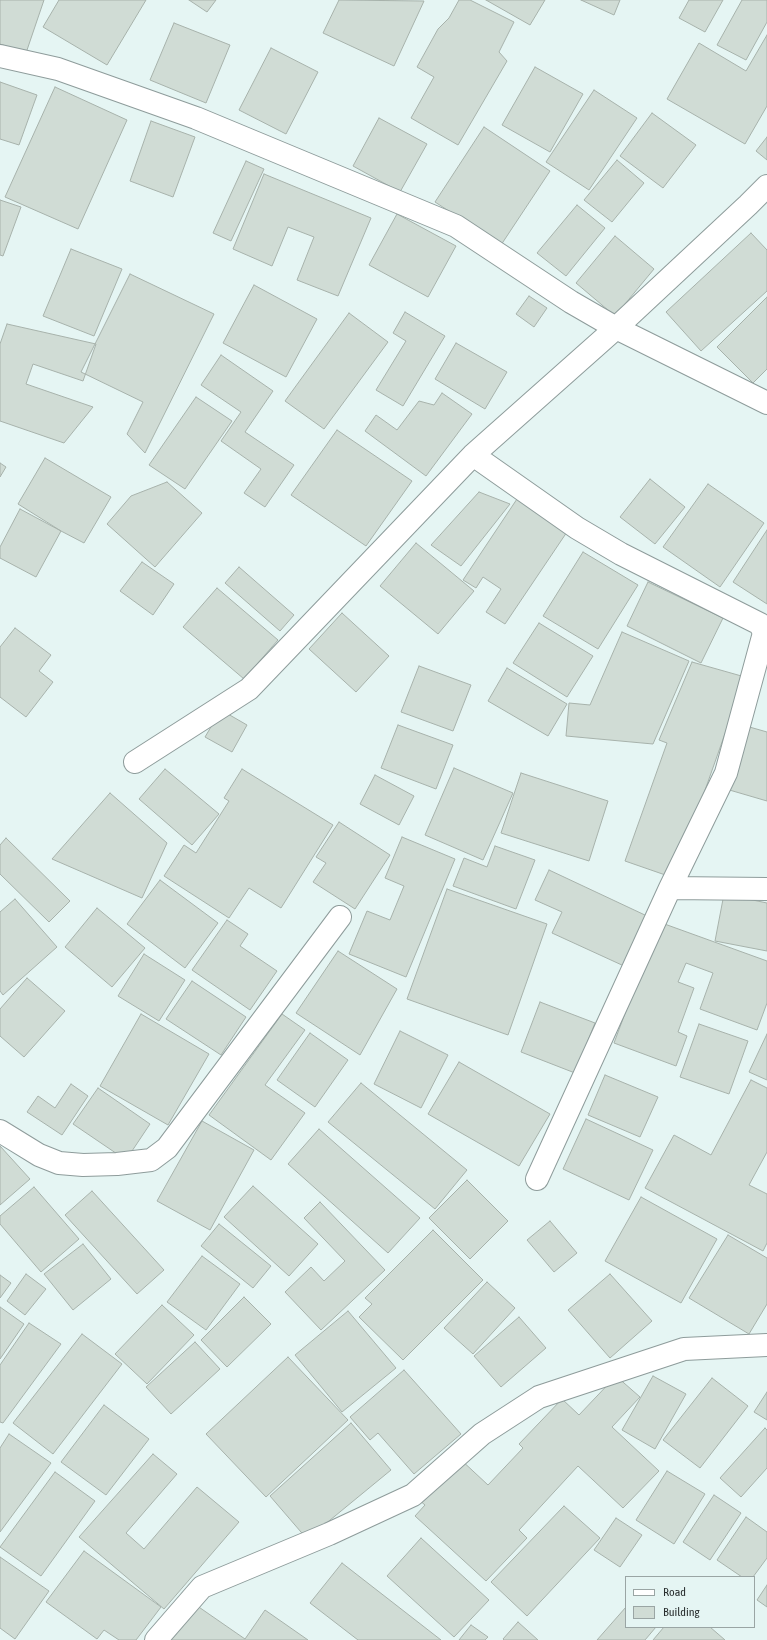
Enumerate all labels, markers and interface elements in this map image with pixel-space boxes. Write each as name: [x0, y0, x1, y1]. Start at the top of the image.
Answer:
legend: [625, 1576, 755, 1628]
text: Road: [663, 1585, 686, 1599]
text: Building: [663, 1605, 700, 1619]

